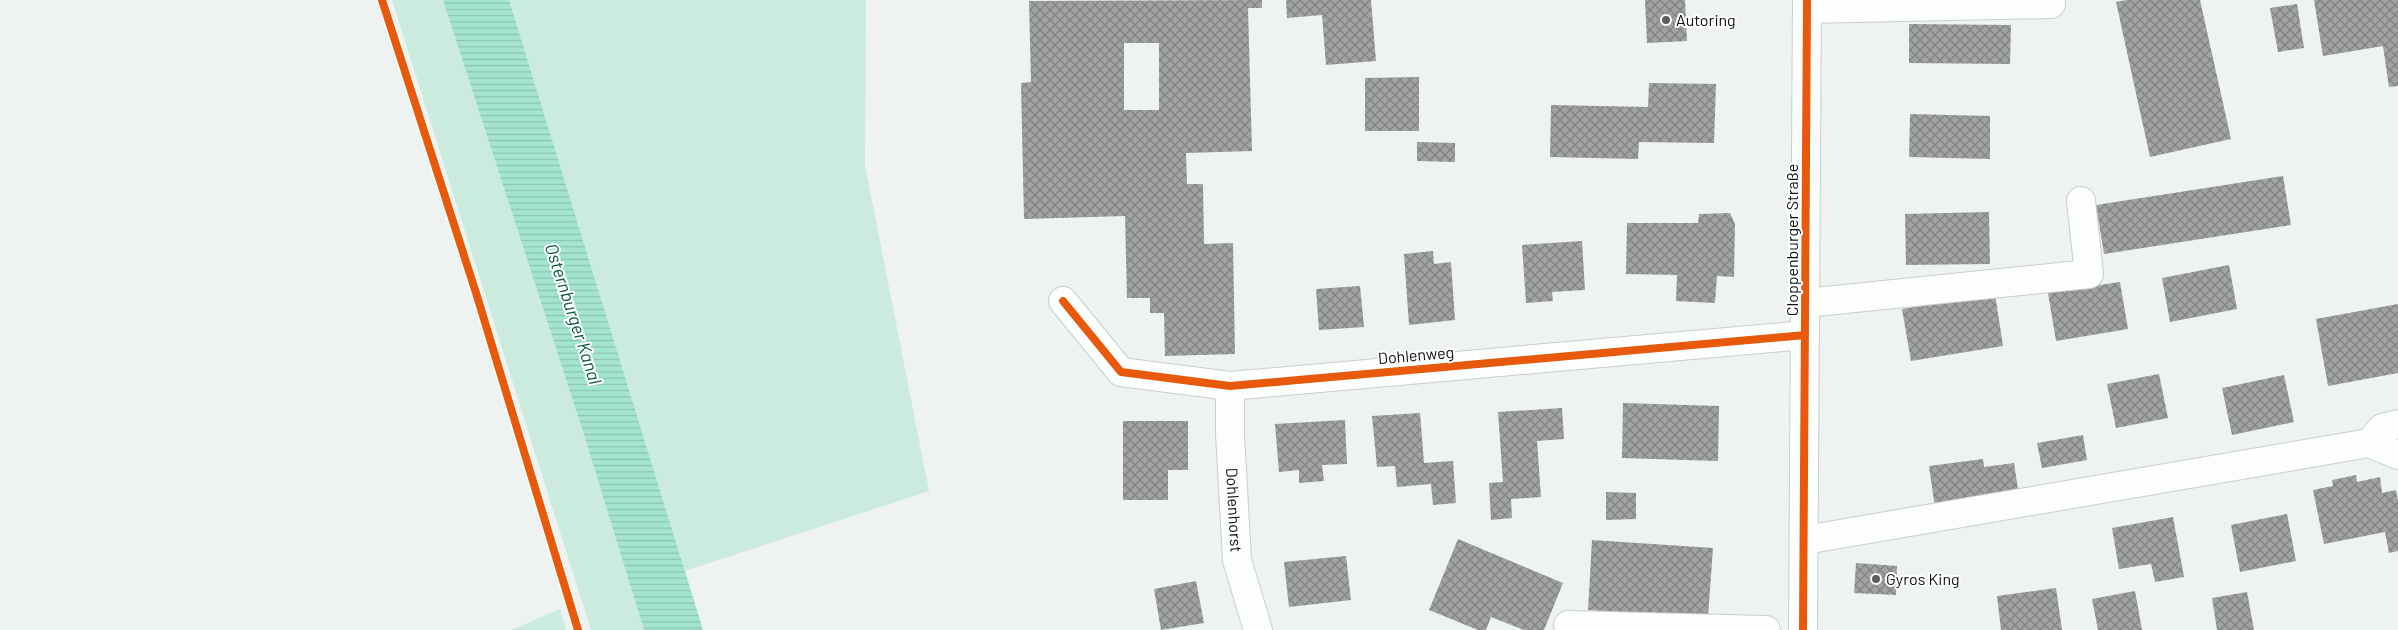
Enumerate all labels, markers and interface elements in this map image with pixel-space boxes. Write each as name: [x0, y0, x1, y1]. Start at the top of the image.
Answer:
place label: Autoring: [1676, 10, 1736, 29]
marker: Autoring: [1660, 14, 1672, 26]
street label: Cloppenburger Straße: [1782, 164, 1801, 316]
water label: Osternburger Kanal: [541, 240, 607, 387]
street label: Dohlenweg: [1377, 342, 1455, 367]
street label: Dohlenhorst: [1223, 467, 1247, 553]
place label: Gyros King: [1886, 569, 1960, 588]
marker: Gyros King: [1870, 573, 1882, 585]

